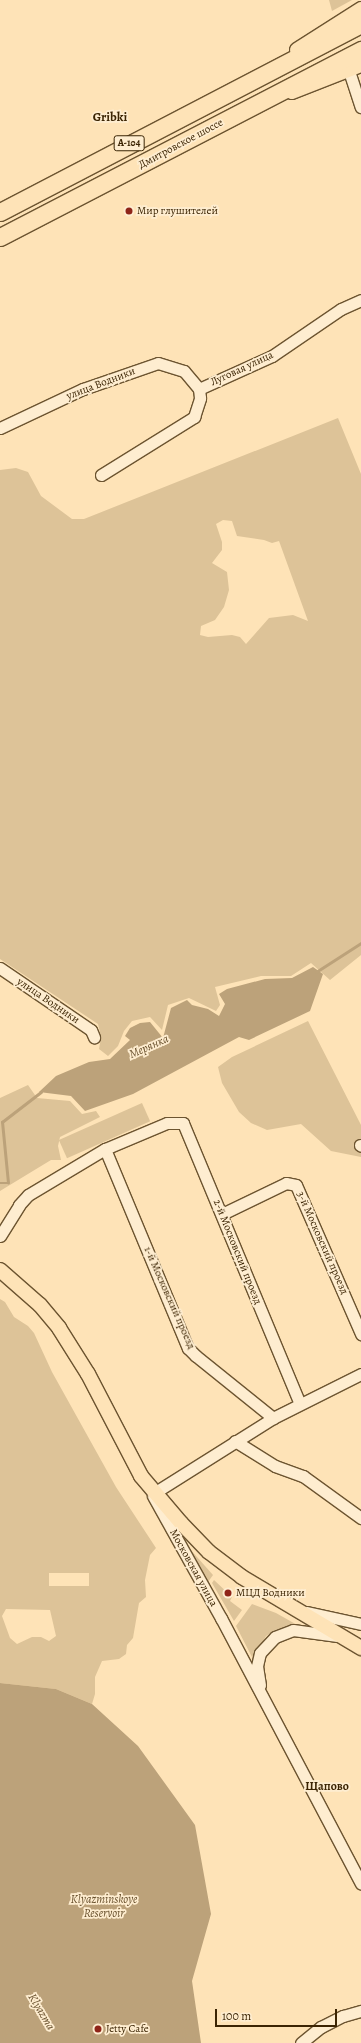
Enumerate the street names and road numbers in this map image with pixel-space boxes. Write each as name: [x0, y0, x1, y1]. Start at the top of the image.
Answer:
street label: Дмитровское шоссе: [136, 116, 226, 172]
road number: А-104: [113, 135, 145, 151]
street label: Луговая улица: [208, 349, 276, 389]
street label: улица Водники: [65, 365, 137, 403]
street label: улица Водники: [14, 975, 82, 1027]
street label: 3-й Московский проезд: [293, 1189, 351, 1297]
street label: 2-й Московский проезд: [210, 1198, 264, 1306]
street label: 1-й Московский проезд: [140, 1245, 198, 1351]
street label: Московская улица: [166, 1527, 220, 1609]

